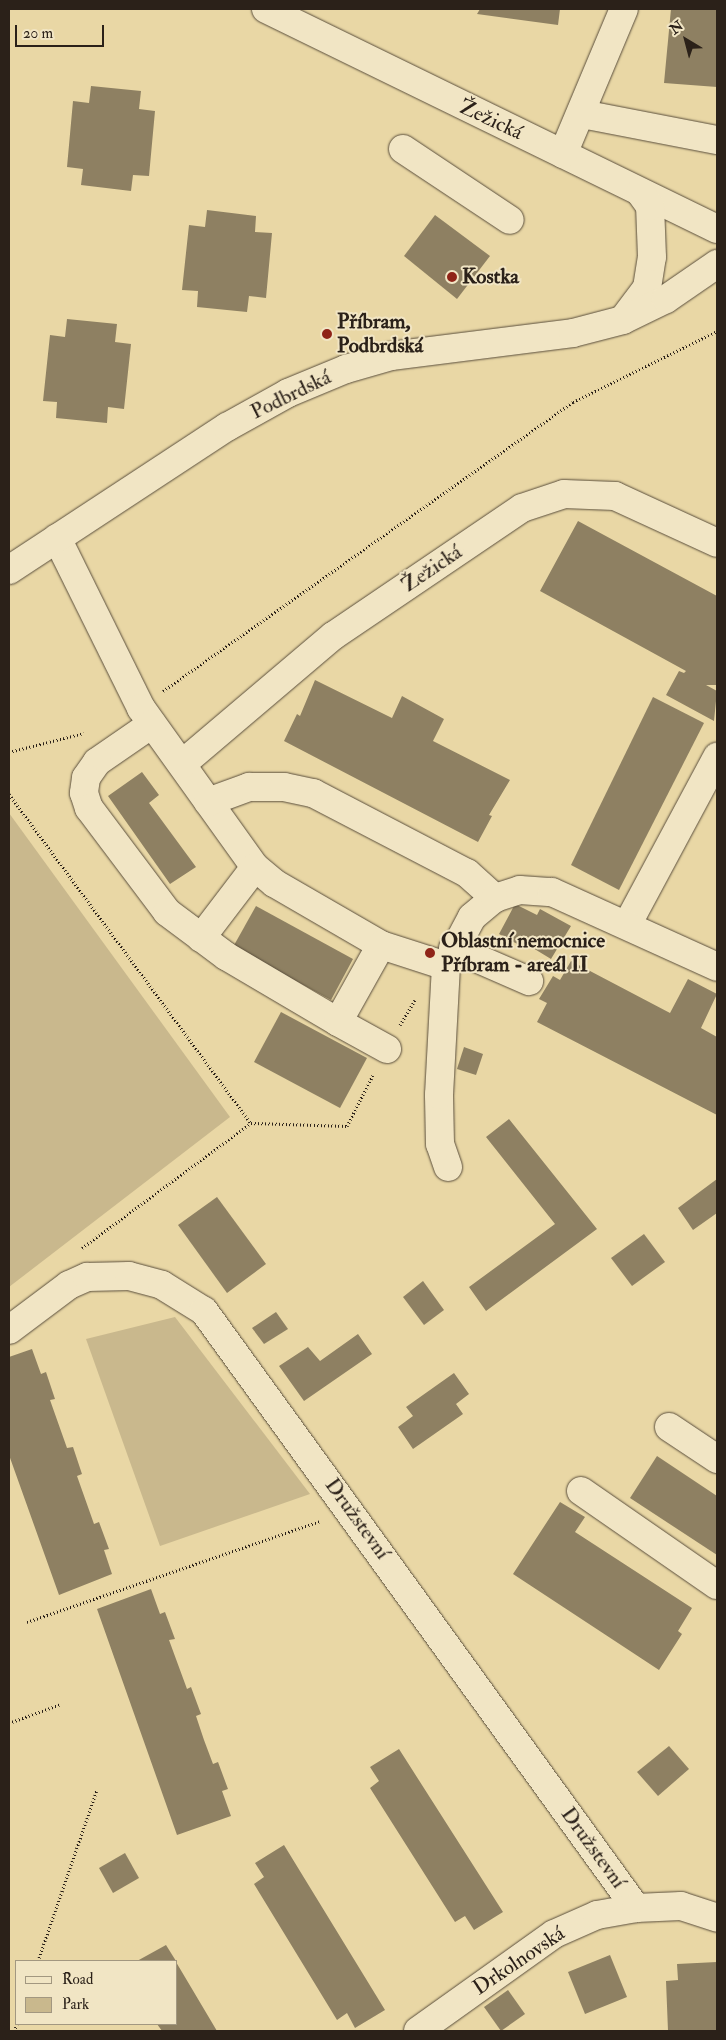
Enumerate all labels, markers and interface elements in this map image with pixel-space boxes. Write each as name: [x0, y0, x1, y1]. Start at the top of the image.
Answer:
scale bar: [18, 15, 106, 47]
north arrow: [661, 15, 711, 65]
text: N: [667, 17, 687, 38]
text: 20 m: [23, 24, 53, 43]
street label: Žežická: [455, 94, 527, 146]
place label: Kostka: [462, 264, 519, 290]
marker: Kostka: [446, 271, 458, 283]
place label: Příbram, Podbrdská: [337, 309, 423, 359]
marker: Příbram, Podbrdská: [321, 328, 333, 340]
street label: Podbrdská: [247, 365, 335, 425]
street label: Žežická: [397, 540, 467, 598]
place label: Oblastní nemocnice Příbram - areál II: [441, 928, 605, 978]
marker: Oblastní nemocnice Příbram - areál II: [423, 946, 437, 960]
street label: Družstevní: [319, 1473, 395, 1565]
street label: Družstevní: [555, 1802, 631, 1894]
street label: Drkolnovská: [468, 1921, 570, 2001]
legend: [15, 1960, 178, 2025]
text: Road: [62, 1970, 93, 1989]
text: Park: [62, 1995, 89, 2014]

